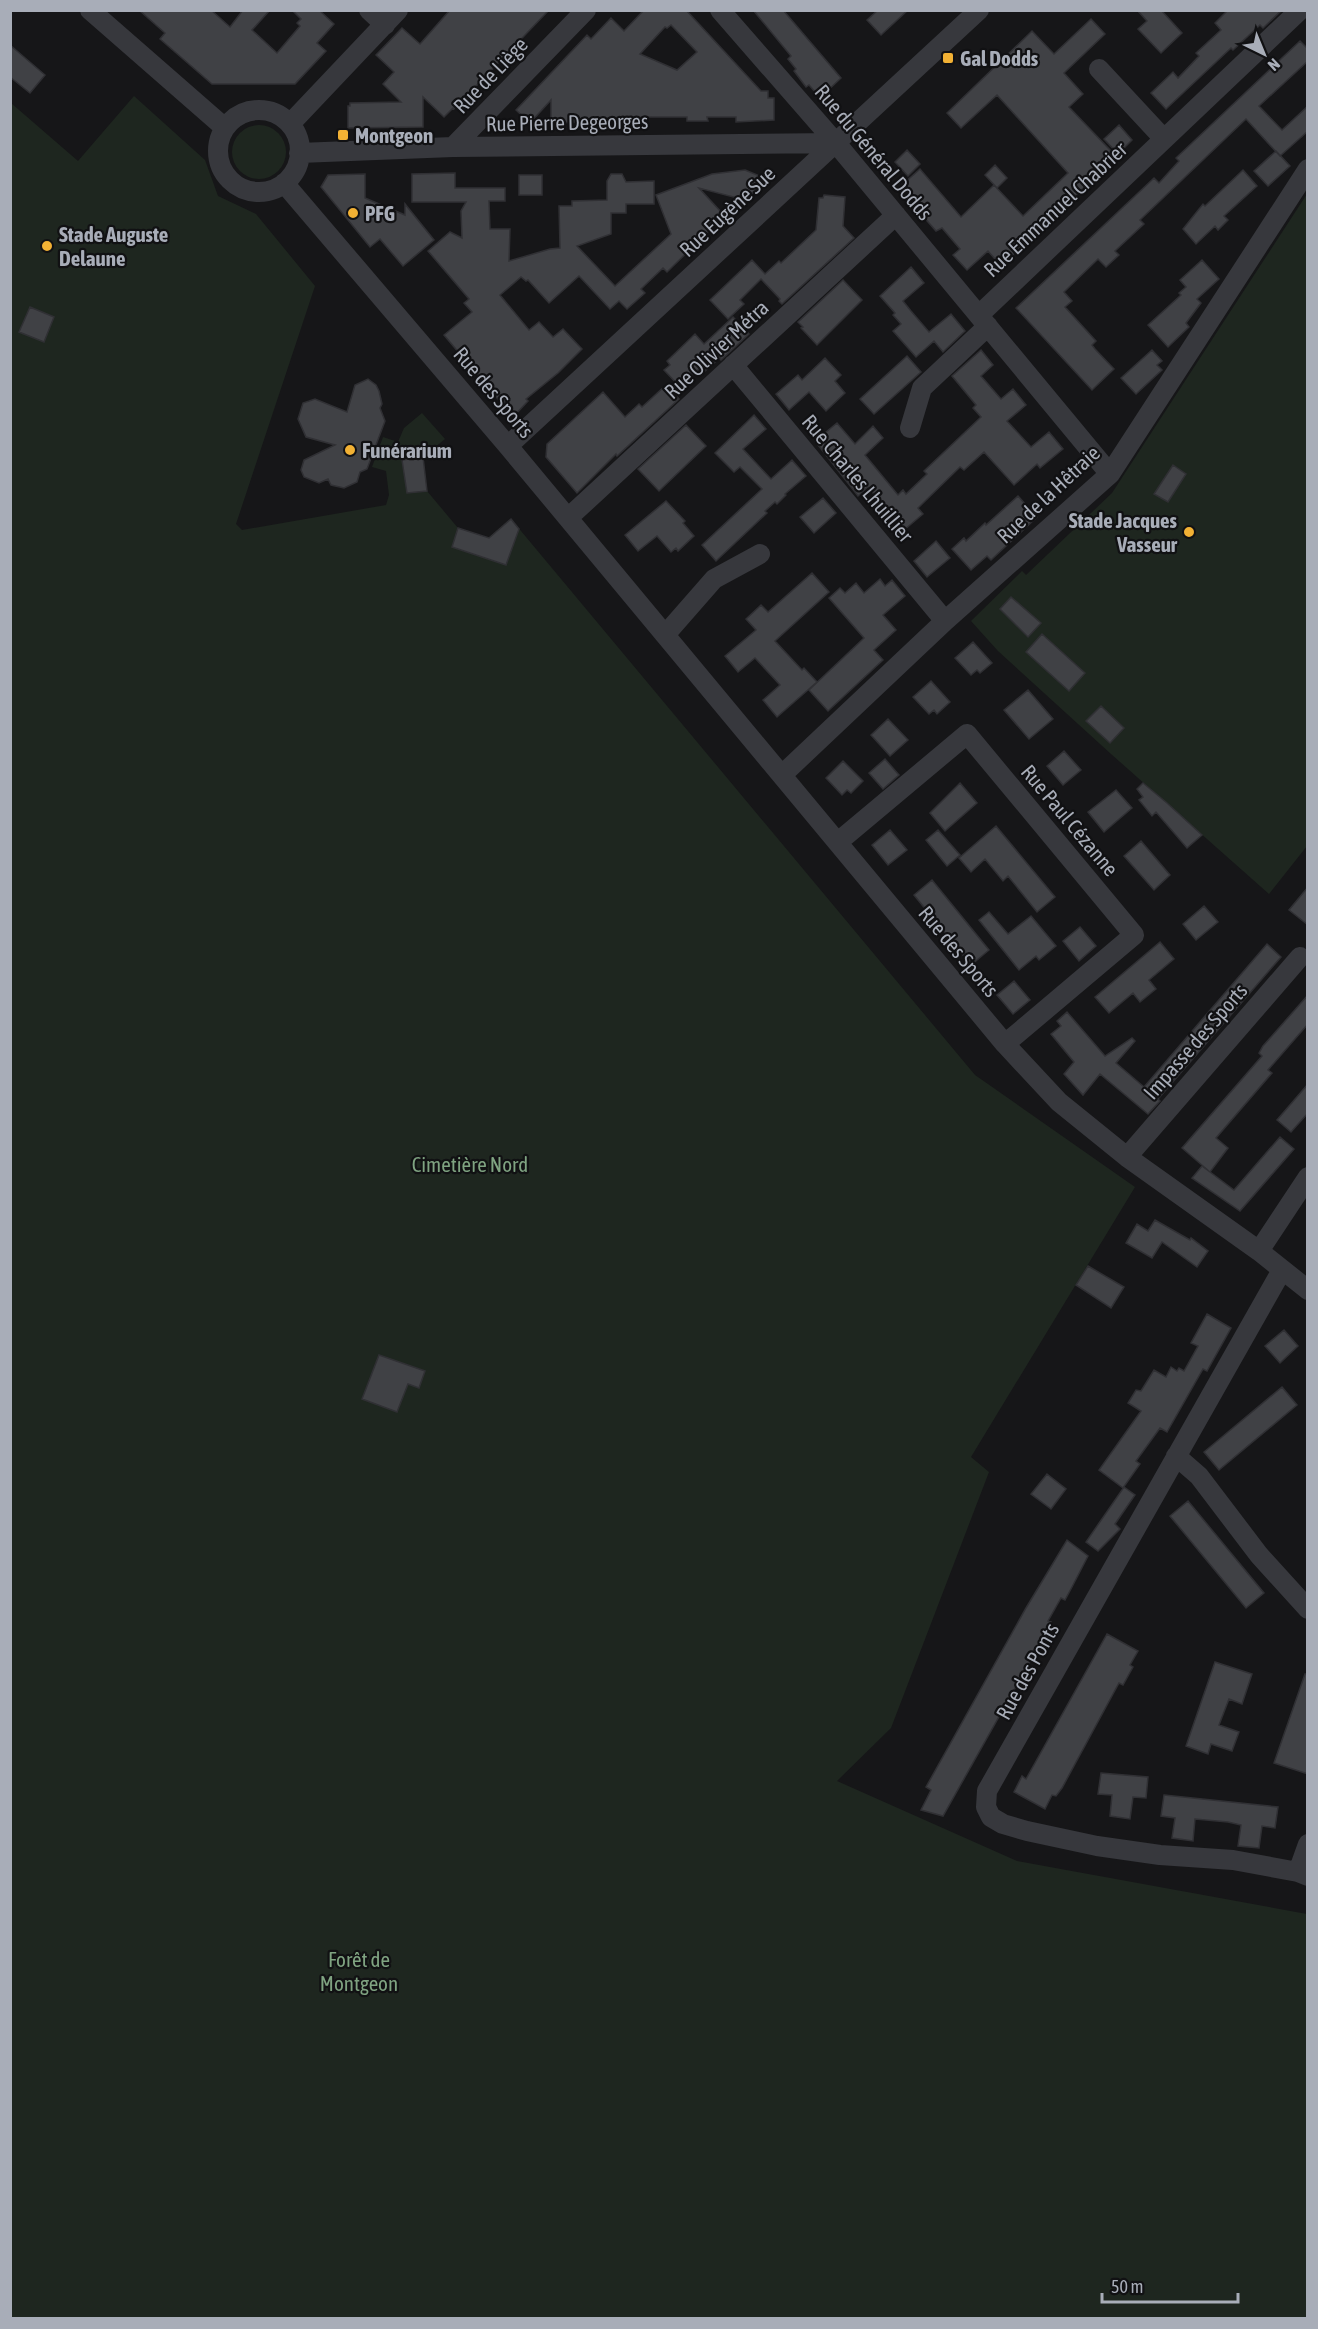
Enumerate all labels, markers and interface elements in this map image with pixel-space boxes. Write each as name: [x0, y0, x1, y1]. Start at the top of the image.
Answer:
north arrow: [1234, 24, 1294, 84]
street label: Rue de Liège: [448, 32, 532, 118]
place label: Gal Dodds: [960, 46, 1039, 70]
marker: Gal Dodds: [941, 51, 955, 65]
text: N: [1265, 55, 1284, 75]
street label: Rue du Général Dodds: [810, 79, 938, 225]
street label: Rue Pierre Degeorges: [486, 109, 648, 135]
place label: Montgeon: [355, 123, 433, 147]
marker: Montgeon: [336, 128, 350, 142]
street label: Rue Emmanuel Chabrier: [979, 136, 1132, 281]
street label: Rue Eugène Sue: [674, 161, 780, 261]
place label: PFG: [365, 201, 395, 225]
marker: PFG: [346, 206, 360, 220]
place label: Stade Auguste Delaune: [59, 222, 168, 270]
marker: Stade Auguste Delaune: [40, 239, 54, 253]
street label: Rue Olivier Métra: [659, 295, 773, 403]
street label: Rue des Sports: [449, 342, 539, 442]
street label: Rue Charles Lhuillier: [798, 409, 919, 547]
place label: Funérarium: [362, 438, 452, 462]
street label: Rue de la Hêtraie: [992, 440, 1104, 548]
marker: Funérarium: [343, 443, 357, 457]
place label: Stade Jacques Vasseur: [1069, 508, 1178, 556]
marker: Stade Jacques Vasseur: [1182, 525, 1196, 539]
street label: Rue Paul Cézanne: [1017, 760, 1123, 880]
street label: Rue des Sports: [914, 901, 1004, 1001]
street label: Impasse des Sports: [1138, 978, 1252, 1104]
park label: Cimetière Nord: [412, 1152, 528, 1176]
street label: Rue des Ponts: [991, 1619, 1063, 1723]
park label: Forêt de Montgeon: [320, 1947, 398, 1995]
scale bar: [1102, 2266, 1238, 2304]
text: 50 m: [1111, 2276, 1143, 2297]

